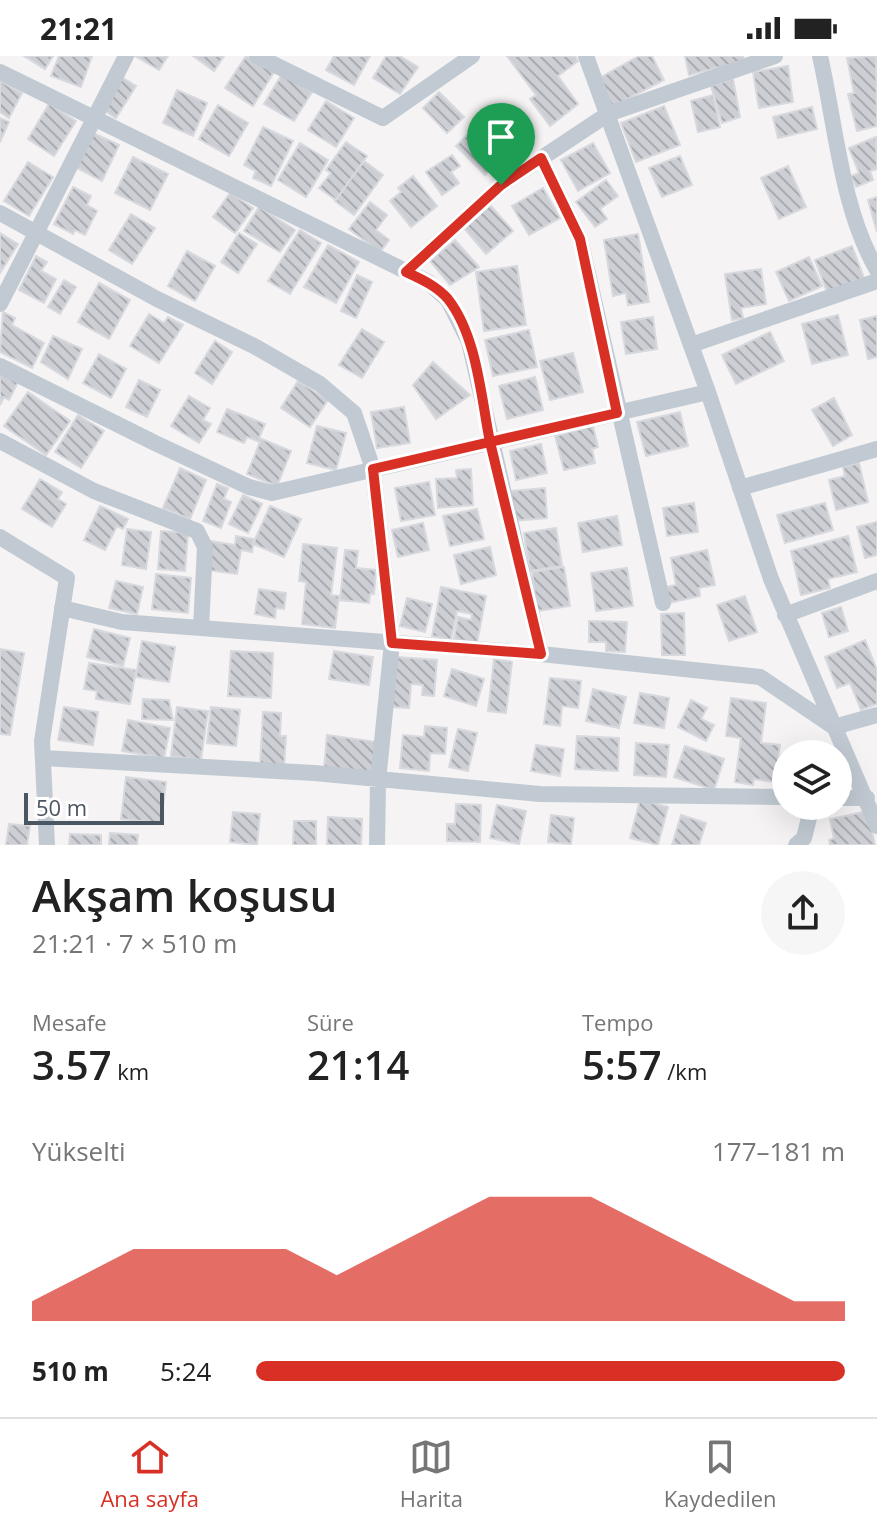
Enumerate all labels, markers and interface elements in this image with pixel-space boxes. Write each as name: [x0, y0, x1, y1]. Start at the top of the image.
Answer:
text: 21:21: [40, 8, 117, 49]
pin: [467, 103, 535, 185]
icon: arrive: [479, 115, 523, 159]
map controls: [772, 740, 852, 820]
button: layers: [772, 740, 852, 820]
scale bar: [24, 789, 164, 825]
text: 50 m: [36, 792, 87, 822]
text: Akşam koşusu: [32, 865, 337, 925]
button: share: [761, 871, 845, 955]
text: 21:21 · 7 × 510 m: [32, 925, 237, 961]
text: Mesafe: [32, 1007, 107, 1037]
text: Süre: [307, 1007, 354, 1037]
text: Tempo: [582, 1007, 654, 1037]
text: 3.57: [32, 1037, 112, 1092]
text: 21:14: [307, 1037, 409, 1092]
text: 5:57: [582, 1037, 662, 1092]
text: km: [112, 1056, 149, 1086]
text: /km: [662, 1056, 707, 1086]
text: Yükselti: [32, 1133, 126, 1169]
text: 177–181 m: [712, 1133, 845, 1169]
text: 510 m: [32, 1353, 109, 1389]
text: 5:24: [160, 1353, 211, 1389]
tab: Ana sayfa: [100, 1435, 199, 1513]
tab: Harita: [400, 1435, 463, 1513]
tab: Kaydedilen: [664, 1435, 777, 1513]

